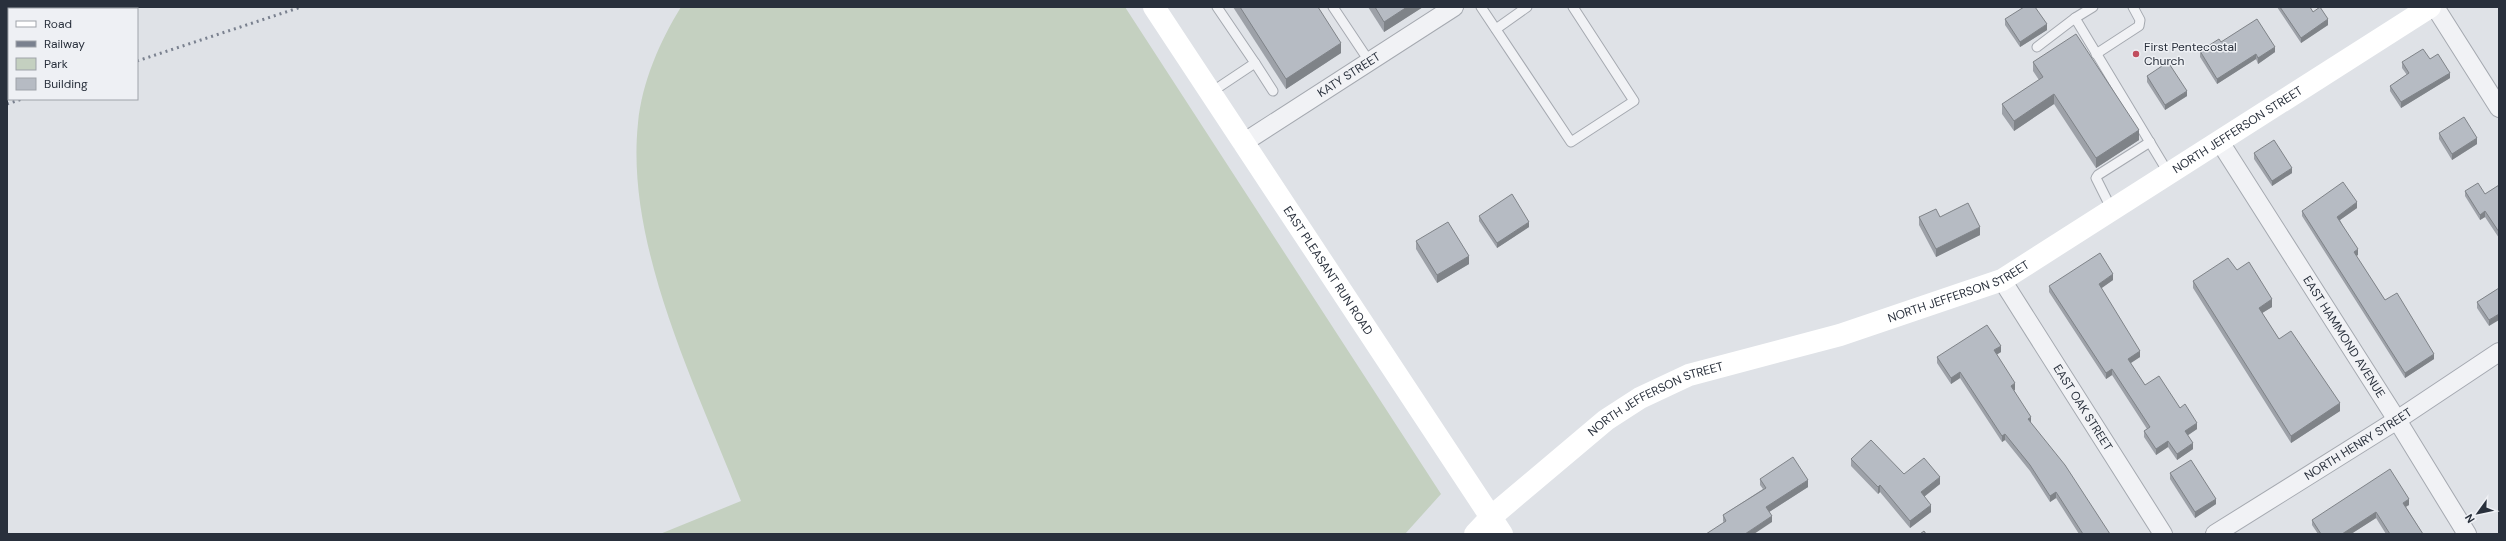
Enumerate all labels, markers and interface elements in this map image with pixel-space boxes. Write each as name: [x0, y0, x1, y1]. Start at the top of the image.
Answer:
legend: [8, 8, 138, 100]
text: Road: [44, 16, 72, 32]
text: Railway: [44, 36, 85, 52]
place label: First Pentecostal Church: [2144, 39, 2237, 69]
street label: KATY STREET: [1314, 48, 1384, 101]
marker: First Pentecostal Church: [2131, 49, 2141, 59]
text: Park: [44, 56, 68, 72]
text: Building: [44, 76, 88, 92]
street label: NORTH JEFFERSON STREET: [2169, 82, 2306, 177]
street label: EAST PLEASANT RUN ROAD: [1280, 203, 1376, 338]
street label: NORTH JEFFERSON STREET: [1886, 257, 2033, 326]
street label: EAST HAMMOND AVENUE: [2299, 273, 2389, 401]
street label: NORTH JEFFERSON STREET: [1585, 358, 1725, 440]
street label: EAST OAK STREET: [2050, 361, 2116, 454]
street label: NORTH HENRY STREET: [2301, 404, 2415, 484]
north arrow: [2458, 493, 2498, 533]
text: N: [2462, 511, 2478, 526]

